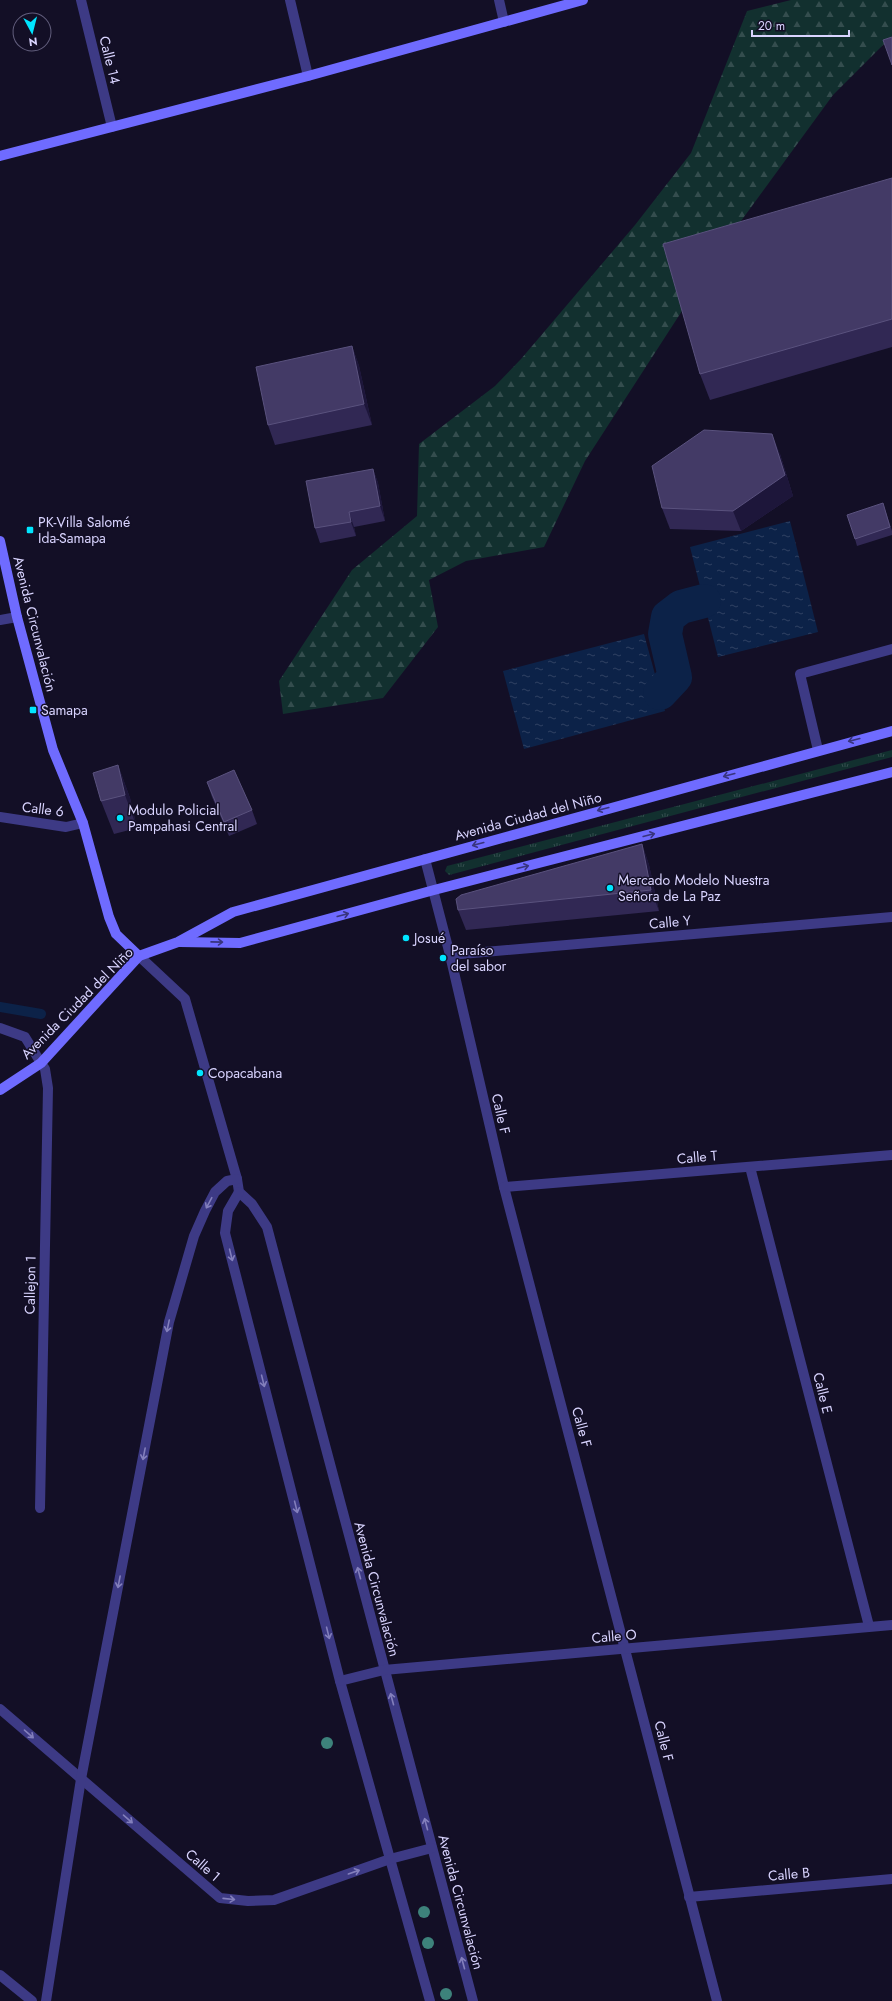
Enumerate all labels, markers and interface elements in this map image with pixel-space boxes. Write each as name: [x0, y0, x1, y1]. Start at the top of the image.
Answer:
north arrow: [12, 12, 52, 52]
scale bar: [752, 12, 849, 38]
text: 20 m: [758, 17, 785, 35]
text: N: [28, 33, 39, 50]
street label: Calle 14: [94, 34, 126, 86]
place label: PK-Villa Salomé Ida-Samapa: [38, 512, 130, 548]
marker: PK-Villa Salomé Ida-Samapa: [25, 525, 35, 535]
street label: Avenida Circunvalación: [8, 554, 62, 694]
place label: Samapa: [41, 700, 88, 720]
marker: Samapa: [28, 705, 38, 715]
one-way arrow: [848, 737, 861, 745]
one-way arrow: [723, 771, 736, 779]
street label: Avenida Ciudad del Niño: [452, 787, 604, 845]
street label: Calle 6: [21, 797, 65, 821]
place label: Modulo Policial Pampahasi Central: [128, 800, 237, 836]
one-way arrow: [597, 806, 610, 813]
marker: Modulo Policial Pampahasi Central: [115, 813, 125, 823]
one-way arrow: [642, 830, 655, 838]
one-way arrow: [472, 841, 485, 848]
one-way arrow: [516, 863, 529, 870]
place label: Mercado Modelo Nuestra Señora de La Paz: [618, 870, 770, 906]
marker: Mercado Modelo Nuestra Señora de La Paz: [605, 883, 615, 893]
one-way arrow: [337, 910, 350, 918]
street label: Calle Y: [648, 910, 692, 934]
place label: Josué: [412, 928, 445, 948]
marker: Josué: [401, 933, 411, 943]
one-way arrow: [210, 938, 223, 946]
place label: Paraíso del sabor: [451, 940, 507, 976]
street label: Avenida Ciudad del Niño: [16, 942, 138, 1064]
marker: Paraíso del sabor: [438, 953, 448, 963]
place label: Copacabana: [208, 1063, 282, 1083]
marker: Copacabana: [195, 1068, 205, 1078]
street label: Calle F: [487, 1092, 515, 1136]
street label: Calle T: [676, 1145, 719, 1169]
one-way arrow: [205, 1197, 213, 1209]
one-way arrow: [228, 1248, 235, 1261]
street label: Callejon 1: [19, 1255, 41, 1315]
one-way arrow: [164, 1319, 172, 1332]
street label: Calle E: [808, 1370, 838, 1416]
one-way arrow: [260, 1374, 268, 1387]
street label: Calle F: [567, 1405, 597, 1449]
one-way arrow: [139, 1447, 147, 1460]
one-way arrow: [292, 1500, 300, 1513]
street label: Avenida Circunvalación: [349, 1519, 405, 1659]
one-way arrow: [354, 1567, 362, 1580]
one-way arrow: [115, 1575, 123, 1588]
street label: Calle O: [591, 1624, 637, 1648]
one-way arrow: [325, 1626, 332, 1639]
one-way arrow: [388, 1692, 395, 1705]
street label: Calle F: [649, 1719, 679, 1763]
one-way arrow: [24, 1730, 35, 1739]
one-way arrow: [123, 1815, 133, 1824]
one-way arrow: [421, 1818, 429, 1831]
street label: Avenida Circunvalación: [433, 1832, 489, 1972]
street label: Calle 1: [181, 1844, 225, 1886]
street label: Calle B: [767, 1862, 811, 1886]
one-way arrow: [347, 1868, 360, 1875]
one-way arrow: [222, 1895, 235, 1903]
one-way arrow: [458, 1957, 466, 1970]

